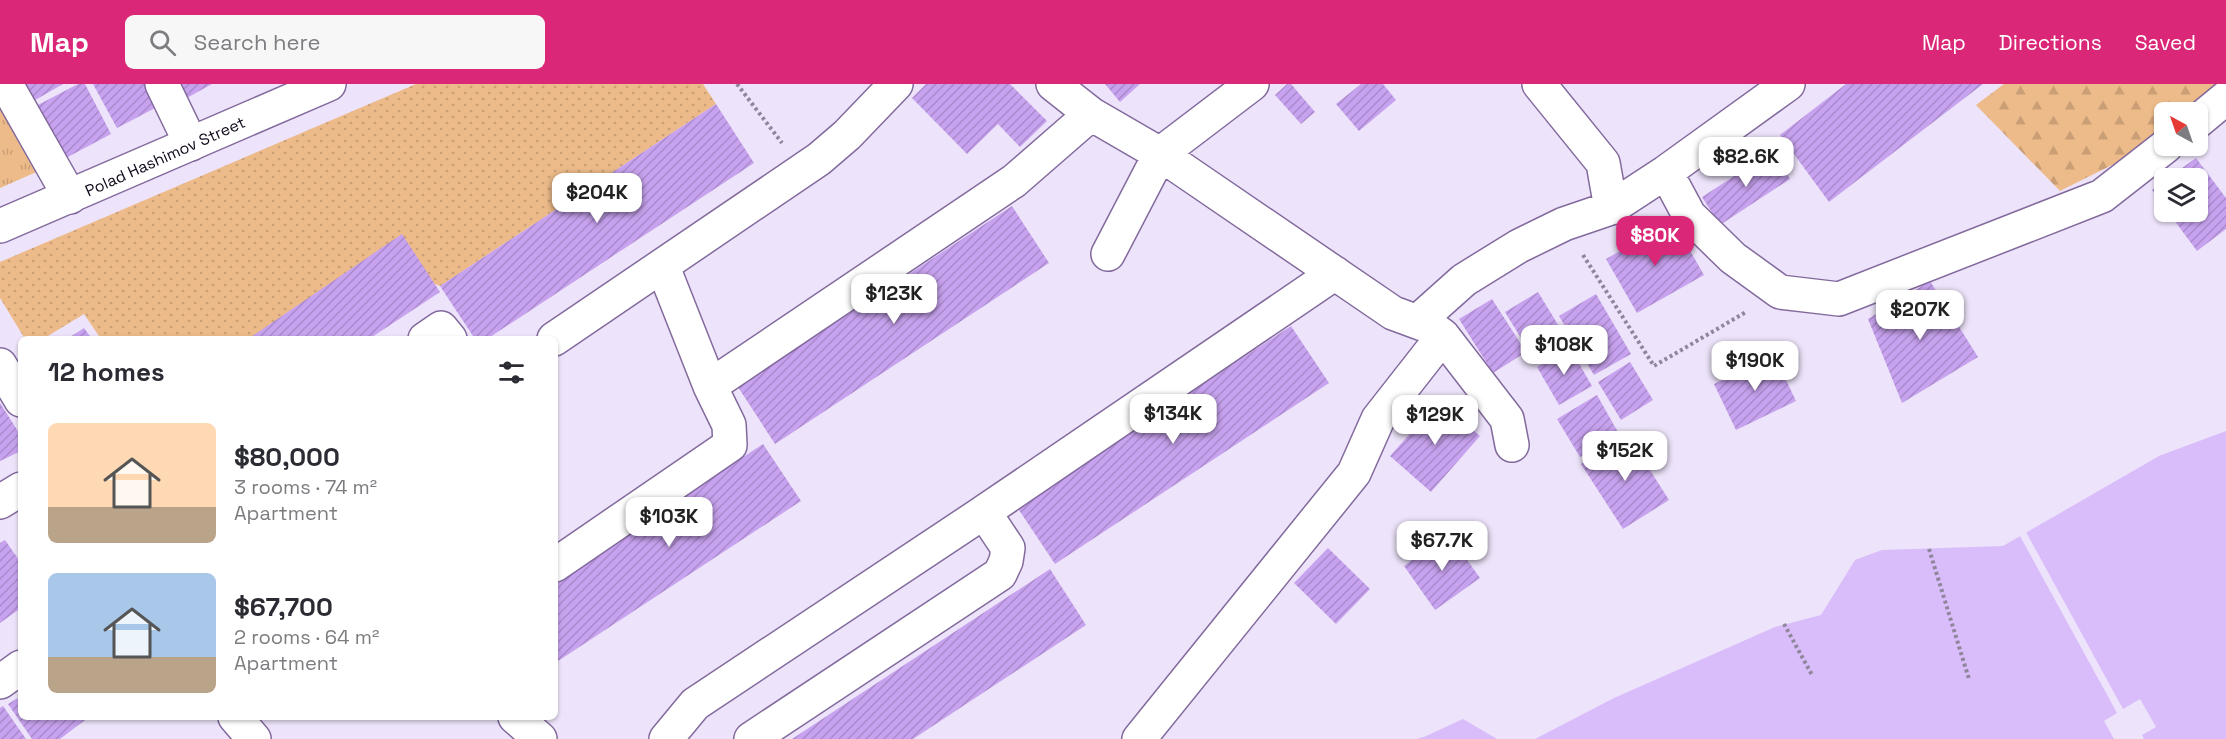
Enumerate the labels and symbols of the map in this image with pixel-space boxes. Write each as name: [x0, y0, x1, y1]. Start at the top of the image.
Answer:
north arrow: [2154, 102, 2208, 156]
street label: Polad Hashimov Street: [82, 112, 249, 201]
pin: $82.6K: [1697, 137, 1795, 188]
pin: $204K: [555, 173, 639, 224]
pin: $80K: [1619, 216, 1691, 267]
pin: $123K: [852, 274, 936, 325]
pin: $207K: [1878, 290, 1962, 341]
pin: $108K: [1522, 325, 1606, 376]
pin: $190K: [1713, 341, 1797, 392]
pin: $134K: [1131, 394, 1215, 445]
pin: $129K: [1393, 395, 1477, 446]
pin: $152K: [1583, 431, 1667, 482]
pin: $103K: [627, 497, 711, 548]
pin: $67.7K: [1393, 521, 1491, 572]

